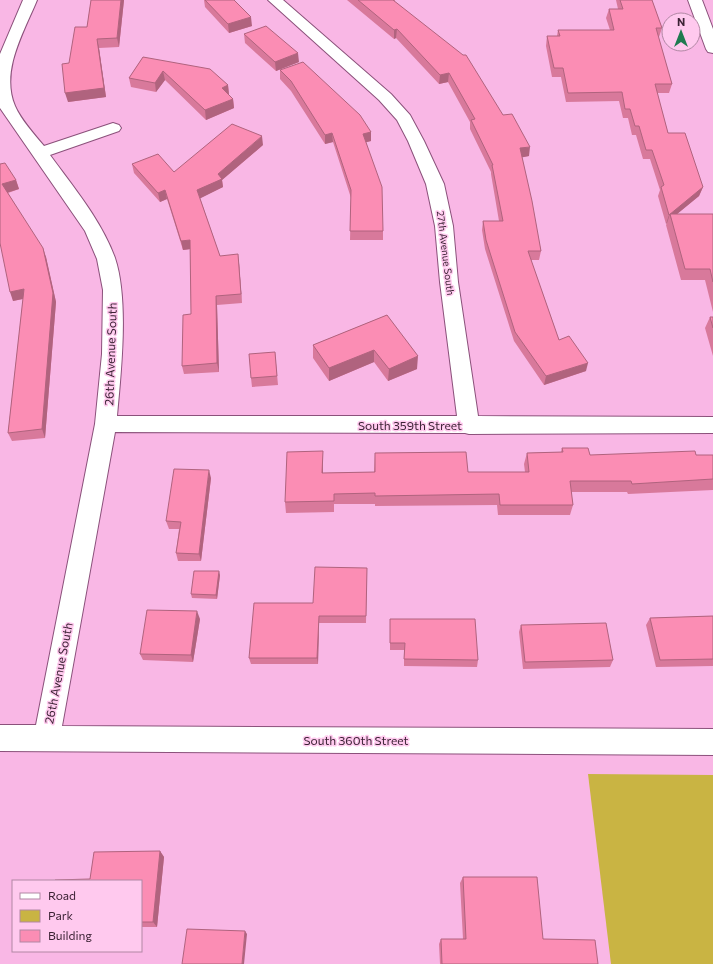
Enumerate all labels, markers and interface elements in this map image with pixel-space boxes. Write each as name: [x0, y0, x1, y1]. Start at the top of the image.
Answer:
north arrow: [661, 12, 701, 52]
text: N: [677, 15, 685, 28]
street label: 27th Avenue South: [435, 210, 457, 296]
street label: 26th Avenue South: [101, 302, 119, 406]
street label: South 359th Street: [358, 418, 462, 432]
street label: 26th Avenue South: [41, 621, 75, 725]
street label: South 360th Street: [304, 733, 409, 747]
legend: [12, 880, 142, 952]
text: Road: [48, 888, 76, 902]
text: Park: [48, 908, 74, 922]
text: Building: [48, 928, 92, 942]

